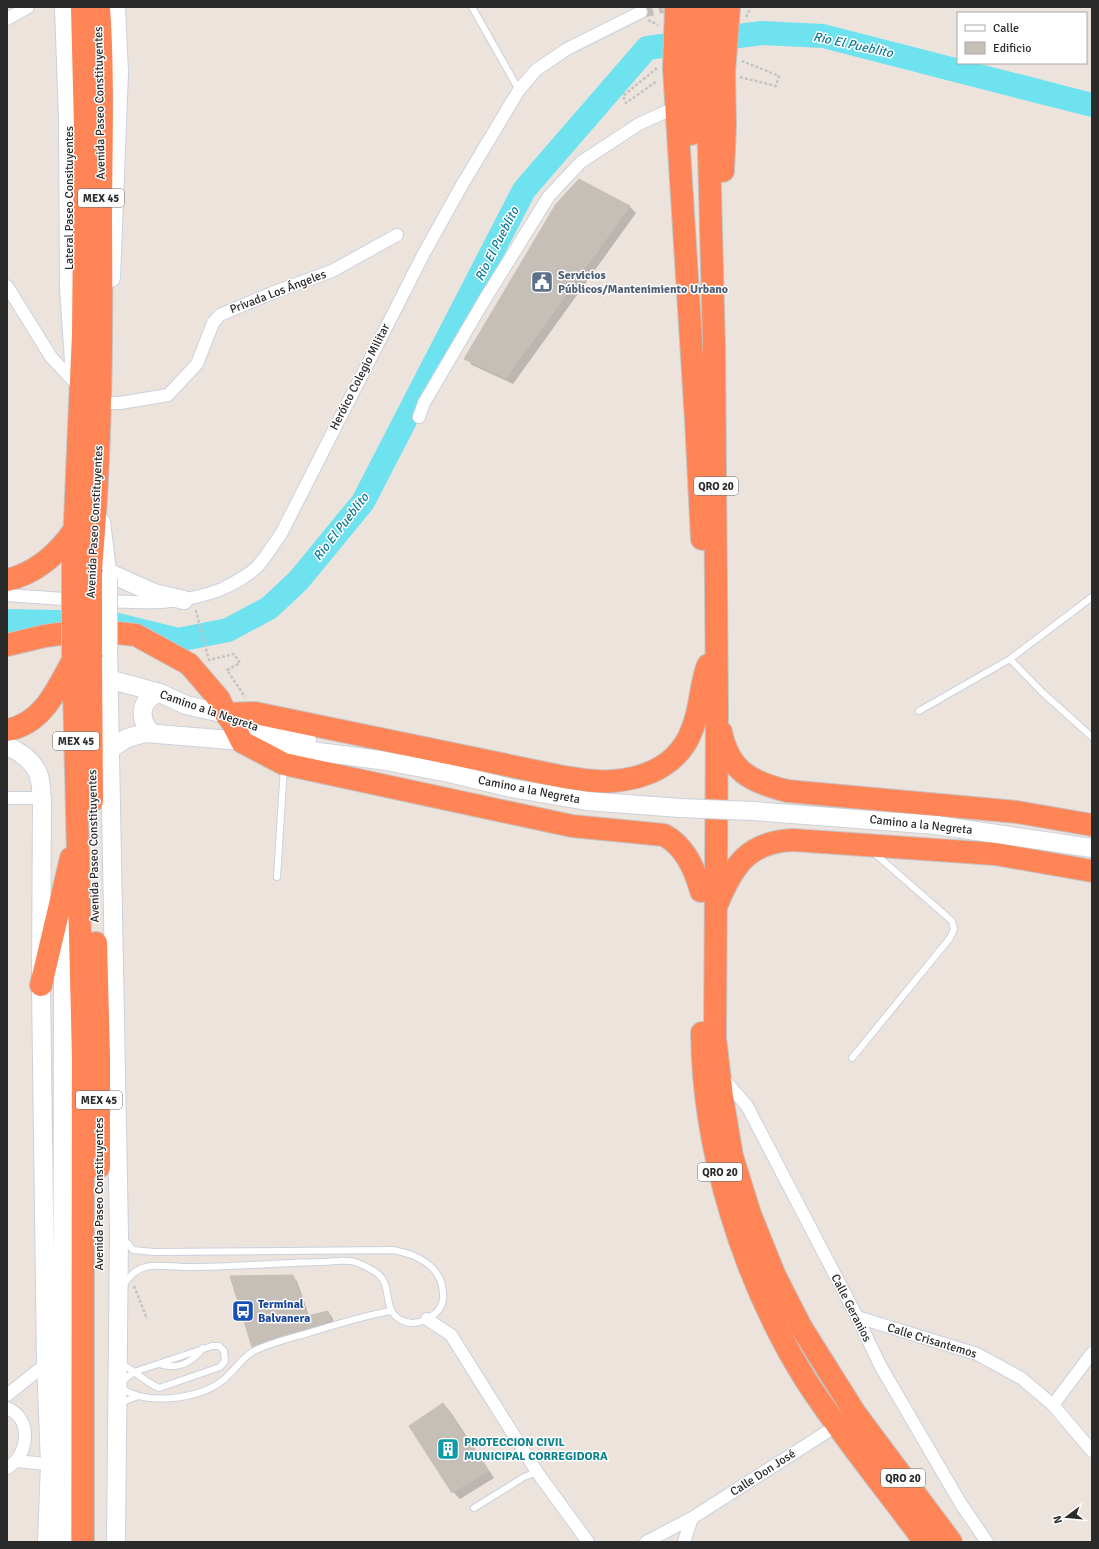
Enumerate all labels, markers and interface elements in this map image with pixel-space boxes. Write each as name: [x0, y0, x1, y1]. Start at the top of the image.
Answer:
legend: [957, 12, 1087, 64]
text: Calle: [993, 21, 1019, 36]
street label: Avenida Paseo Constituyentes: [91, 26, 109, 180]
water label: Rio El Pueblito: [812, 29, 895, 62]
text: Edificio: [993, 41, 1031, 56]
street label: Lateral Paseo Consituyentes: [62, 126, 77, 270]
road number: MEX 45: [78, 189, 124, 207]
water label: Rio El Pueblito: [471, 203, 523, 284]
street label: Privada Los Ángeles: [228, 267, 328, 317]
place label: Servicios Públicos/Mantenimiento Urbano: [558, 268, 728, 297]
public building icon: Servicios Públicos/Mantenimiento Urbano: [529, 269, 555, 295]
street label: Heróico Colegio Militar: [327, 321, 394, 433]
street label: Avenida Paseo Constituyentes: [84, 445, 106, 599]
road number: QRO 20: [694, 477, 738, 495]
water label: Rio El Pueblito: [310, 489, 373, 564]
street label: Camino a la Negreta: [158, 687, 260, 735]
road number: MEX 45: [53, 732, 99, 750]
street label: Avenida Paseo Constituyentes: [85, 769, 103, 923]
street label: Camino a la Negreta: [477, 773, 581, 807]
street label: Camino a la Negreta: [869, 812, 973, 838]
road number: MEX 45: [76, 1091, 122, 1109]
street label: Avenida Paseo Constituyentes: [92, 1118, 107, 1270]
road number: QRO 20: [698, 1163, 742, 1181]
street label: Calle Geranios: [827, 1272, 875, 1344]
place label: Terminal Balvanera: [258, 1297, 310, 1326]
bus stop icon: Terminal Balvanera: [230, 1298, 256, 1324]
street label: Calle Crisantemos: [885, 1320, 979, 1362]
place label: PROTECCION CIVIL MUNICIPAL CORREGIDORA: [464, 1435, 608, 1464]
building icon: PROTECCION CIVIL MUNICIPAL CORREGIDORA: [435, 1436, 461, 1462]
street label: Calle Don José: [728, 1446, 798, 1500]
road number: QRO 20: [881, 1469, 925, 1487]
north arrow: [1047, 1497, 1087, 1537]
text: N: [1051, 1514, 1065, 1525]

